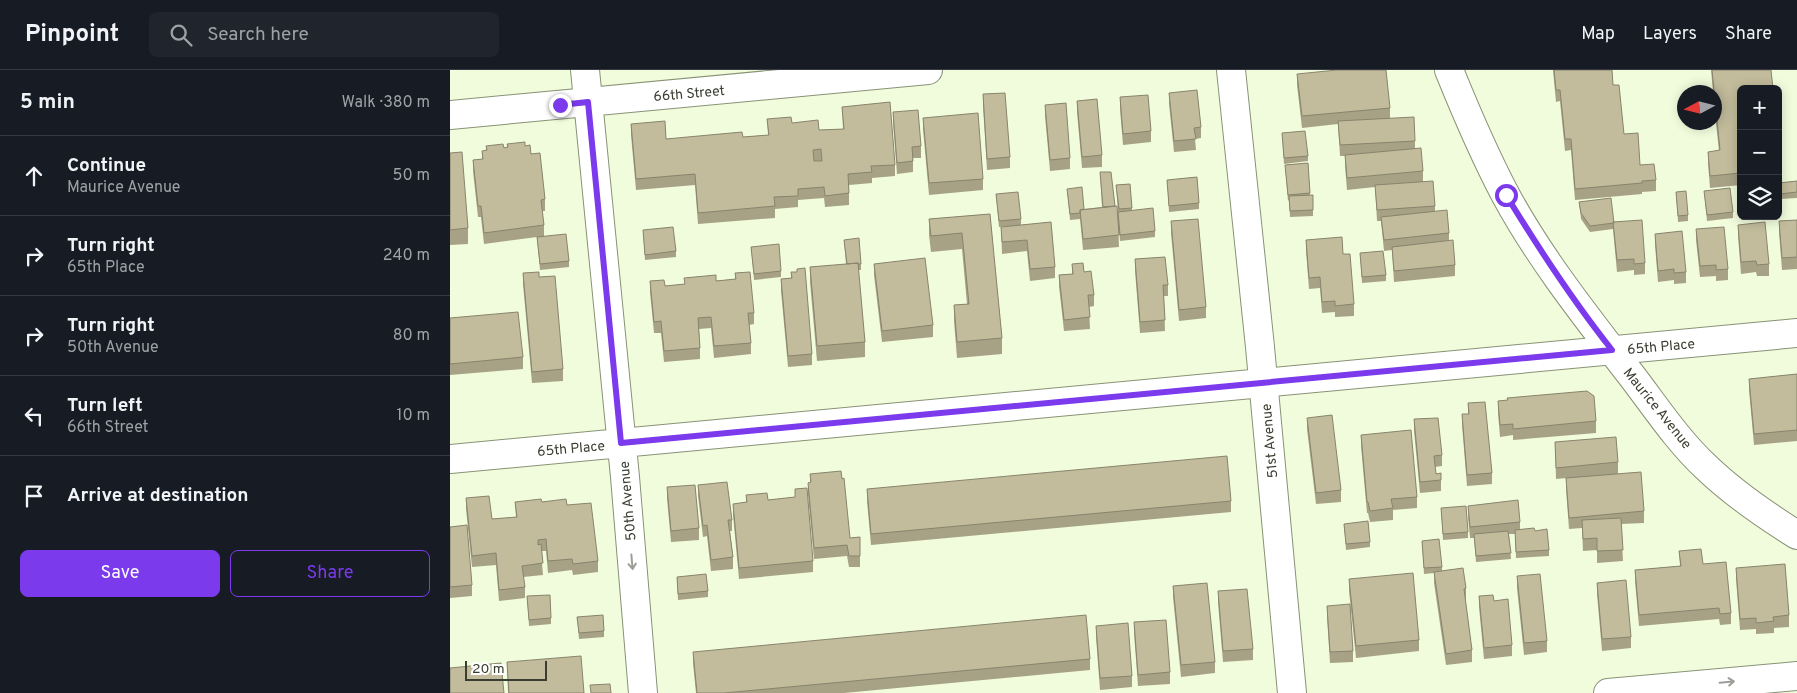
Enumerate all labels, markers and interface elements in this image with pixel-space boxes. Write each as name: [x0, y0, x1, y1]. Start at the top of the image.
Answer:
search box: [149, 12, 499, 57]
text: Pinpoint: [25, 20, 119, 50]
icon: search: [167, 21, 195, 49]
text: Search here: [207, 23, 309, 47]
text: Map: [1581, 23, 1615, 46]
text: Layers: [1643, 23, 1697, 46]
text: Share: [1725, 23, 1772, 46]
street label: 66th Street: [653, 83, 725, 106]
north arrow: [1677, 85, 1722, 130]
map controls: [1737, 85, 1782, 220]
button: +: [1737, 85, 1782, 130]
text: 5 min: [20, 89, 75, 116]
text: Walk · 380 m: [342, 93, 430, 113]
route end: [549, 94, 572, 117]
button: −: [1737, 130, 1782, 175]
text: Continue: [67, 154, 146, 178]
icon: ahead: [20, 162, 48, 190]
text: 50 m: [393, 166, 430, 186]
button: layers: [1737, 175, 1782, 220]
text: Maurice Avenue: [67, 178, 180, 198]
route start: [1495, 184, 1518, 207]
text: Turn right: [67, 234, 155, 258]
icon: right: [20, 242, 48, 270]
text: 240 m: [383, 246, 430, 266]
text: 65th Place: [67, 258, 145, 278]
text: Turn right: [67, 314, 155, 338]
icon: right: [20, 322, 48, 350]
text: 80 m: [393, 326, 430, 346]
street label: 65th Place: [1627, 336, 1696, 359]
text: 50th Avenue: [67, 338, 159, 358]
street label: Maurice Avenue: [1619, 365, 1695, 453]
text: Turn left: [67, 394, 143, 418]
icon: left: [20, 402, 48, 430]
street label: 51st Avenue: [1259, 403, 1282, 479]
text: 10 m: [396, 406, 430, 426]
text: 66th Street: [67, 418, 149, 438]
street label: 65th Place: [537, 438, 606, 461]
street label: 50th Avenue: [617, 460, 640, 542]
icon: arrive: [20, 482, 48, 510]
text: Arrive at destination: [67, 484, 248, 508]
button: Save: [20, 550, 220, 597]
button: Share: [230, 550, 430, 597]
one-way arrow: [627, 553, 637, 569]
scale bar: [465, 658, 548, 681]
text: 20 m: [472, 661, 505, 678]
one-way arrow: [1718, 677, 1734, 687]

